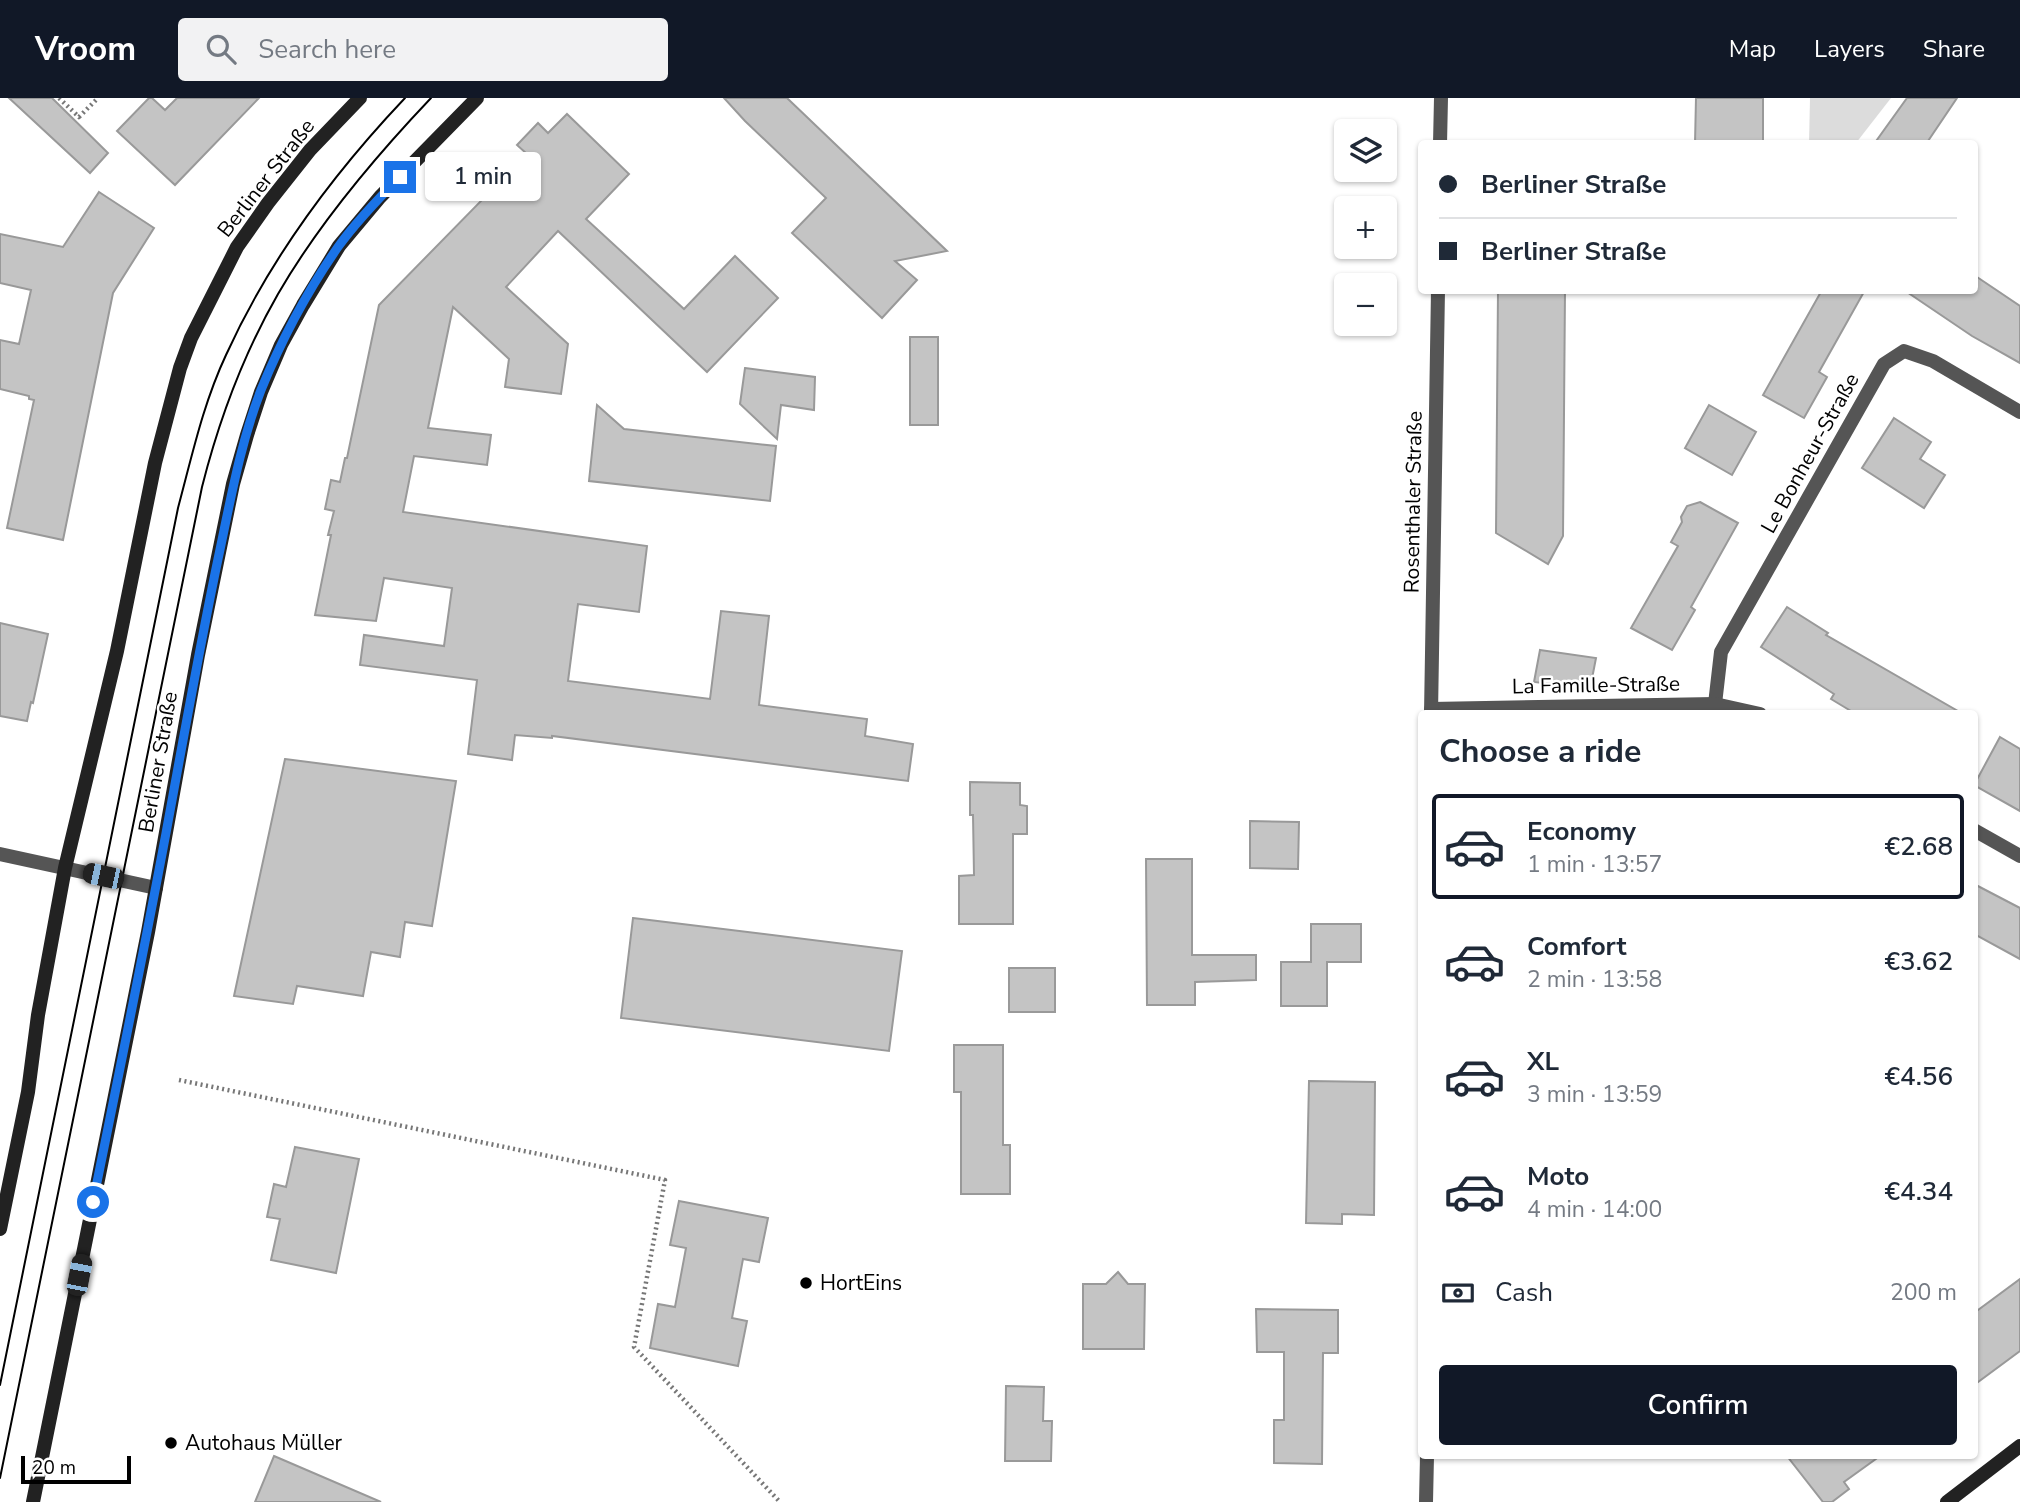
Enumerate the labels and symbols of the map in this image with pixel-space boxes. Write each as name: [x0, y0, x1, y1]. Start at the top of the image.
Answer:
street label: Berliner Straße: [211, 113, 321, 243]
callout: 1 min: [424, 153, 540, 202]
route end: [384, 161, 416, 193]
street label: Le Bonheur-Straße: [1754, 368, 1866, 538]
street label: Rosenthaler Straße: [1397, 411, 1429, 593]
street label: La Famille-Straße: [1512, 670, 1680, 700]
street label: Berliner Straße: [132, 689, 184, 835]
car: [81, 861, 126, 891]
route start: [77, 1186, 109, 1218]
car: [65, 1252, 94, 1298]
place label: HortEins: [820, 1269, 902, 1297]
marker: HortEins: [798, 1275, 814, 1291]
place label: Autohaus Müller: [185, 1429, 343, 1457]
marker: Autohaus Müller: [163, 1435, 179, 1451]
scale bar: [21, 1453, 131, 1485]

